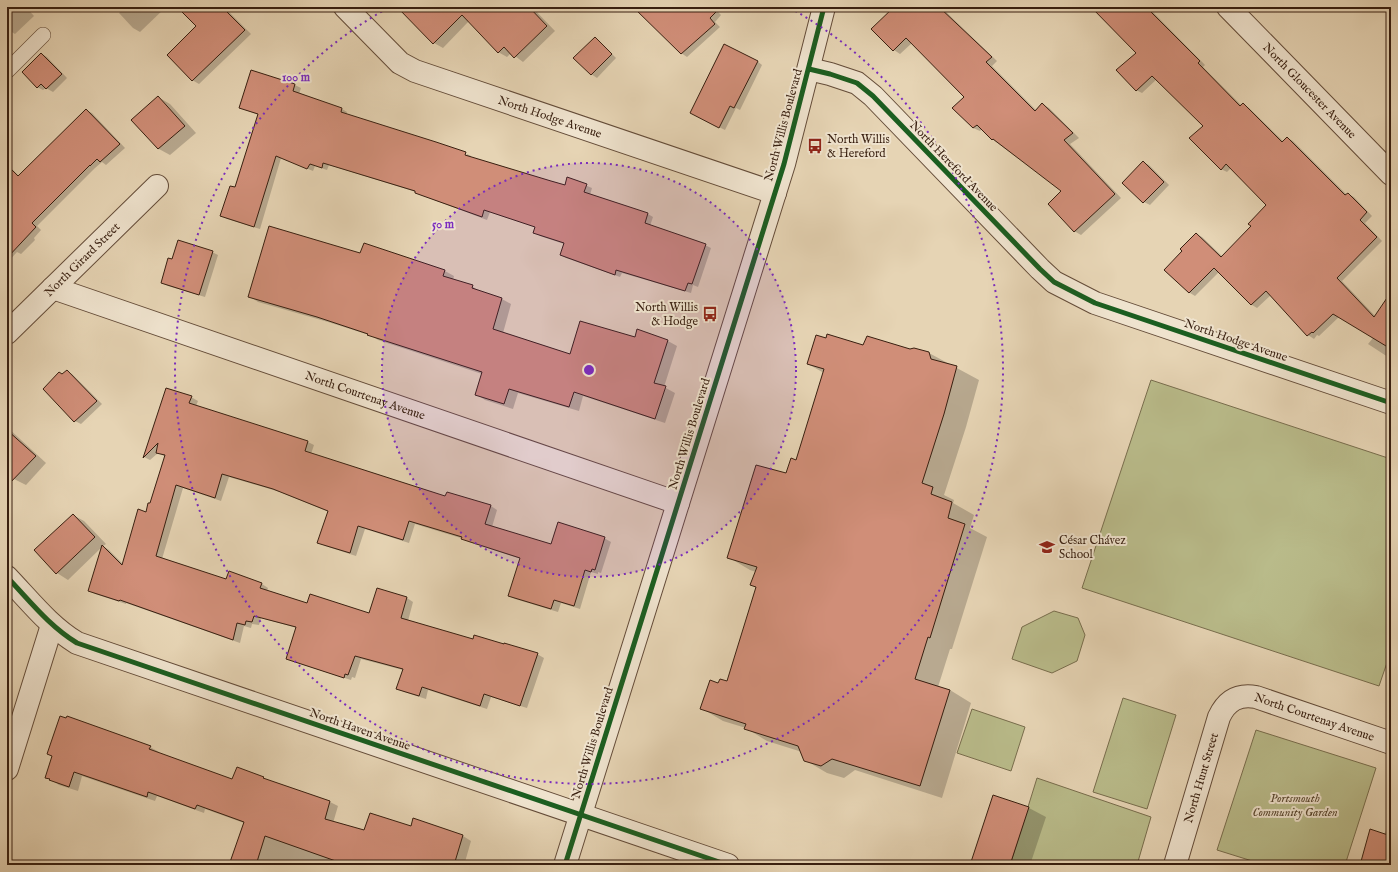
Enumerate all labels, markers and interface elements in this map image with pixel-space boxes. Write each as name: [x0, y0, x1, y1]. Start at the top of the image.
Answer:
street label: North Gloucester Avenue: [1259, 40, 1360, 142]
street label: North Willis Boulevard: [761, 67, 806, 183]
text: 100 m: [282, 70, 311, 85]
street label: North Hodge Avenue: [496, 93, 604, 142]
street label: North Hereford Avenue: [906, 118, 1001, 215]
place label: North Willis & Hereford: [827, 132, 890, 161]
bus stop icon: North Willis & Hereford: [806, 137, 824, 155]
text: 50 m: [432, 217, 455, 232]
street label: North Girard Street: [41, 220, 123, 300]
place label: North Willis & Hodge: [635, 300, 698, 329]
bus stop icon: North Willis & Hodge: [701, 305, 719, 323]
street label: North Hodge Avenue: [1182, 316, 1290, 365]
centre of rings: [582, 363, 596, 377]
street label: North Courtenay Avenue: [303, 368, 427, 424]
street label: North Willis Boulevard: [665, 376, 714, 492]
place label: César Chávez School: [1059, 533, 1126, 562]
school or university icon: César Chávez School: [1038, 538, 1056, 556]
street label: North Willis Boulevard: [568, 685, 617, 801]
street label: North Courtenay Avenue: [1252, 690, 1377, 745]
street label: North Haven Avenue: [307, 705, 413, 754]
street label: North Hunt Street: [1181, 731, 1222, 825]
park label: Portsmouth Community Garden: [1252, 791, 1338, 820]

